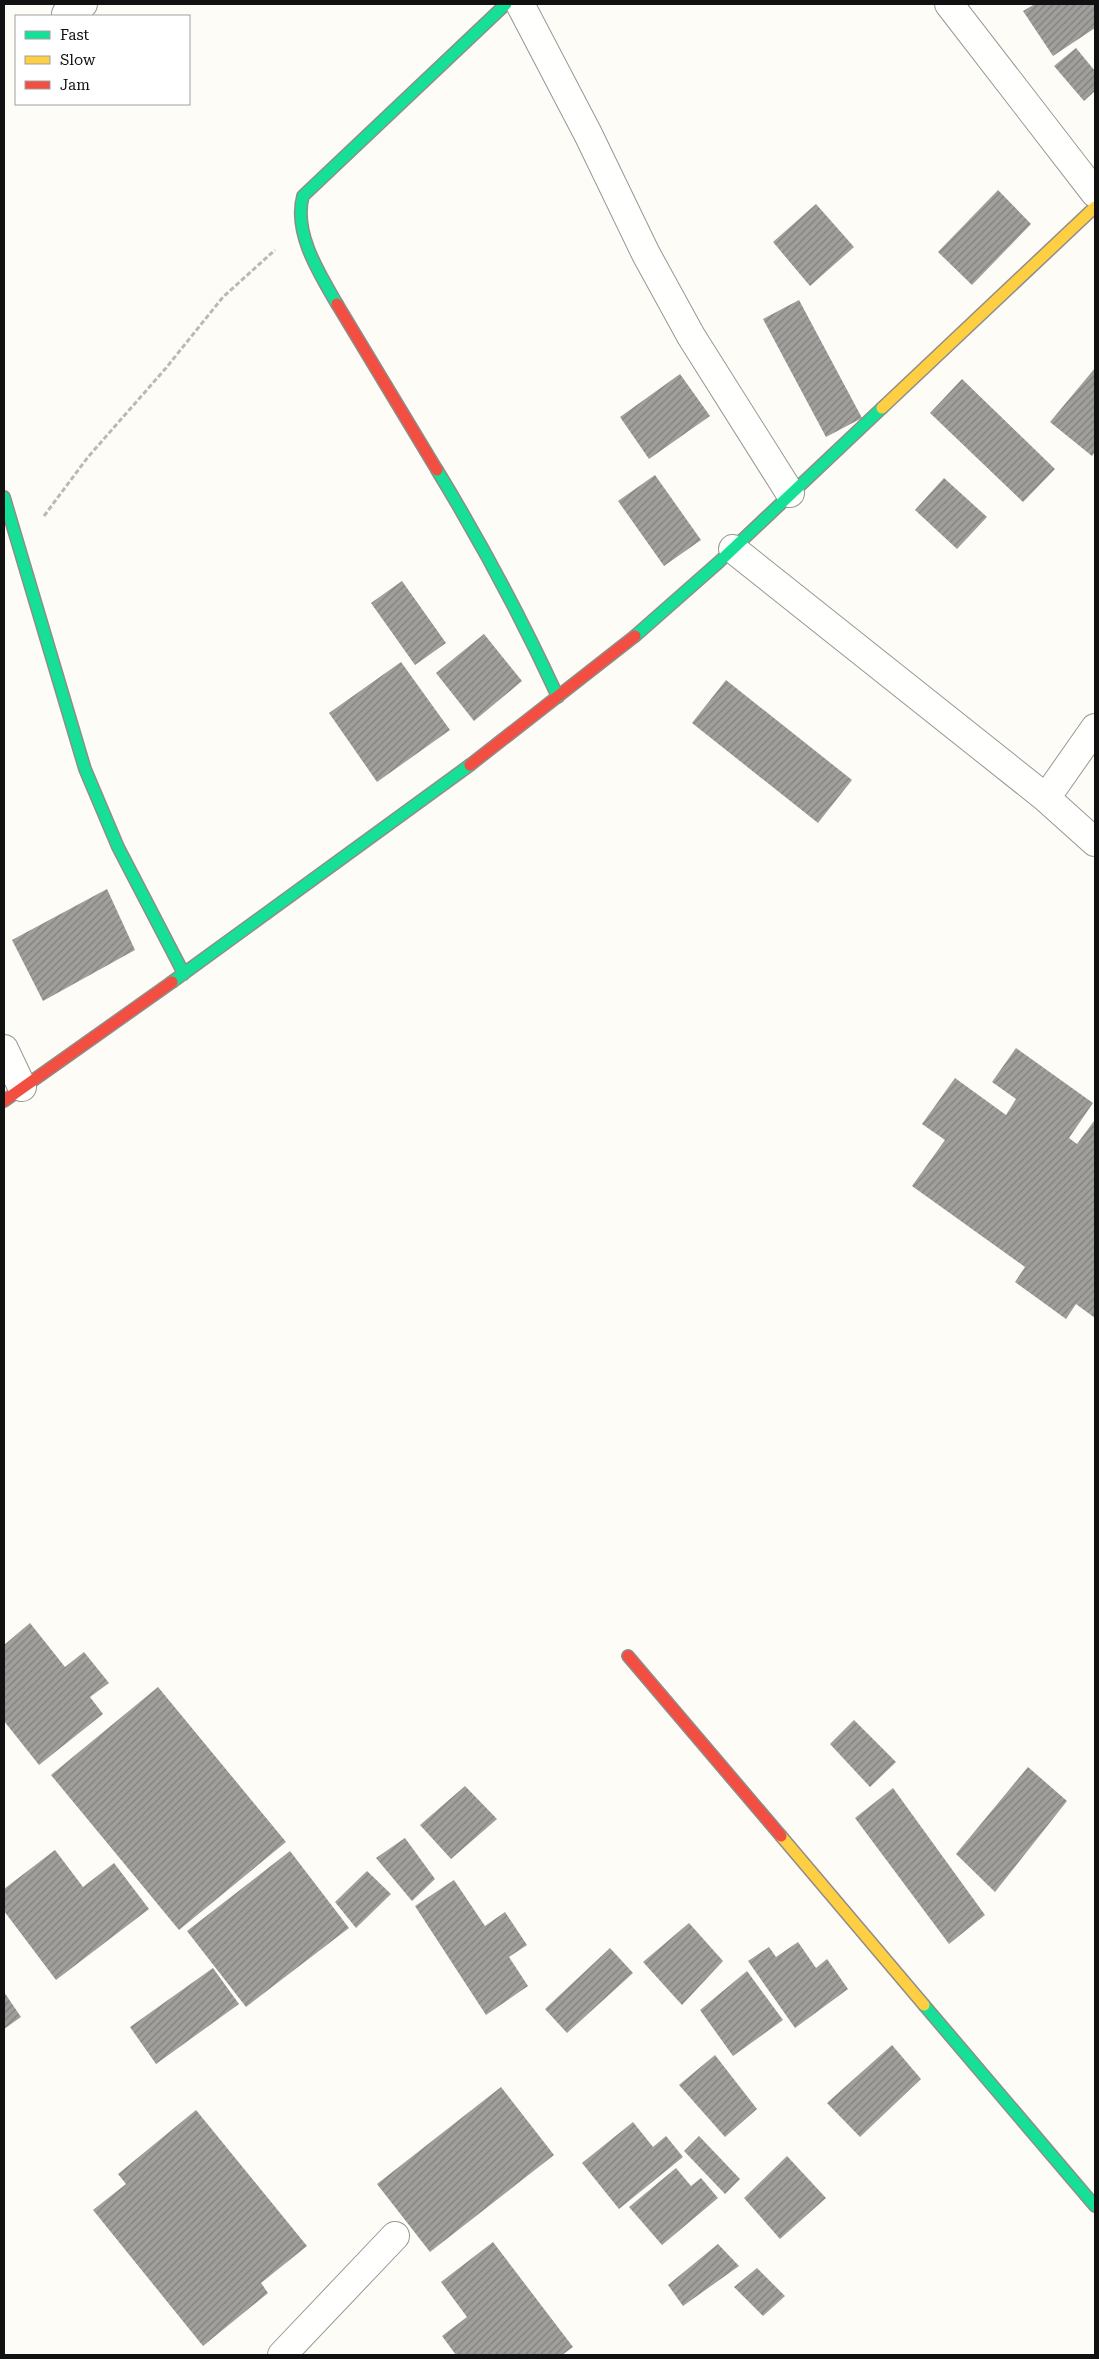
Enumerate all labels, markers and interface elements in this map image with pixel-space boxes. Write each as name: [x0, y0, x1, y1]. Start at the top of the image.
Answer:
legend: [15, 15, 190, 105]
text: Fast: [60, 26, 90, 44]
text: Slow: [60, 51, 96, 69]
text: Jam: [60, 76, 90, 94]

